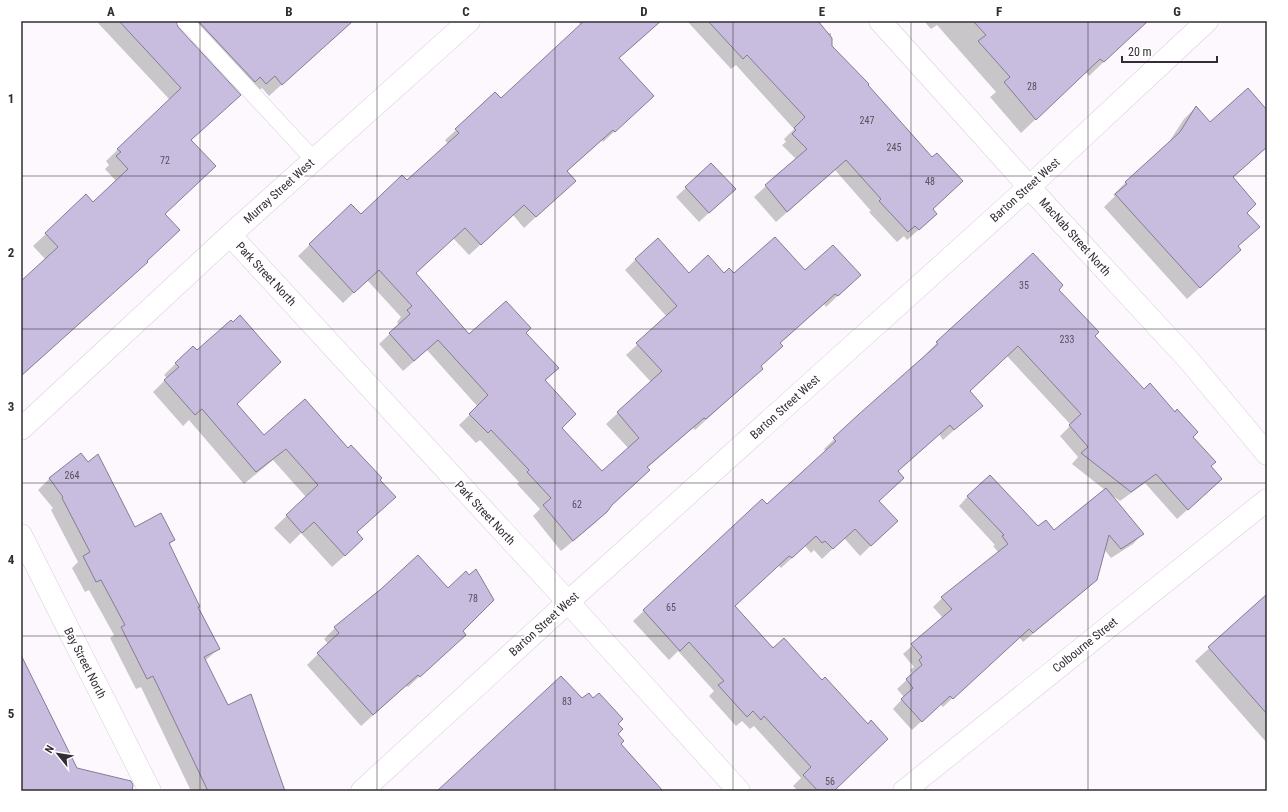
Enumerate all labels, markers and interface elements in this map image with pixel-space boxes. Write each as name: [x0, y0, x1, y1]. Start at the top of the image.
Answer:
text: A: [107, 4, 115, 19]
text: B: [285, 4, 293, 19]
text: C: [462, 4, 470, 19]
text: D: [640, 4, 648, 19]
text: E: [819, 4, 826, 19]
text: F: [996, 4, 1002, 19]
text: G: [1173, 4, 1181, 19]
scale bar: [1122, 38, 1217, 64]
text: 20 m: [1128, 45, 1152, 59]
house number: 28: [1027, 81, 1037, 92]
text: 1: [8, 91, 14, 106]
house number: 247: [860, 115, 874, 126]
house number: 245: [887, 142, 901, 153]
house number: 72: [160, 155, 170, 166]
street label: Murray Street West: [241, 155, 317, 226]
street label: Barton Street West: [987, 155, 1063, 225]
house number: 48: [925, 176, 935, 187]
street label: MacNab Street North: [1036, 195, 1114, 279]
street label: Park Street North: [233, 239, 299, 309]
text: 2: [8, 245, 15, 260]
house number: 35: [1019, 280, 1029, 291]
house number: 233: [1060, 334, 1074, 345]
street label: Barton Street West: [747, 372, 823, 442]
text: 3: [8, 399, 14, 414]
house number: 264: [65, 470, 79, 481]
street label: Park Street North: [452, 478, 518, 548]
house number: 62: [572, 499, 582, 510]
text: 4: [8, 552, 15, 567]
street label: Barton Street West: [506, 589, 582, 659]
house number: 78: [468, 593, 478, 604]
house number: 65: [666, 602, 676, 613]
street label: Colbourne Street: [1050, 614, 1121, 675]
street label: Bay Street North: [61, 625, 109, 701]
house number: 83: [562, 696, 572, 707]
text: 5: [8, 706, 15, 721]
north arrow: [38, 734, 78, 774]
text: N: [42, 743, 57, 755]
house number: 56: [825, 776, 835, 787]

